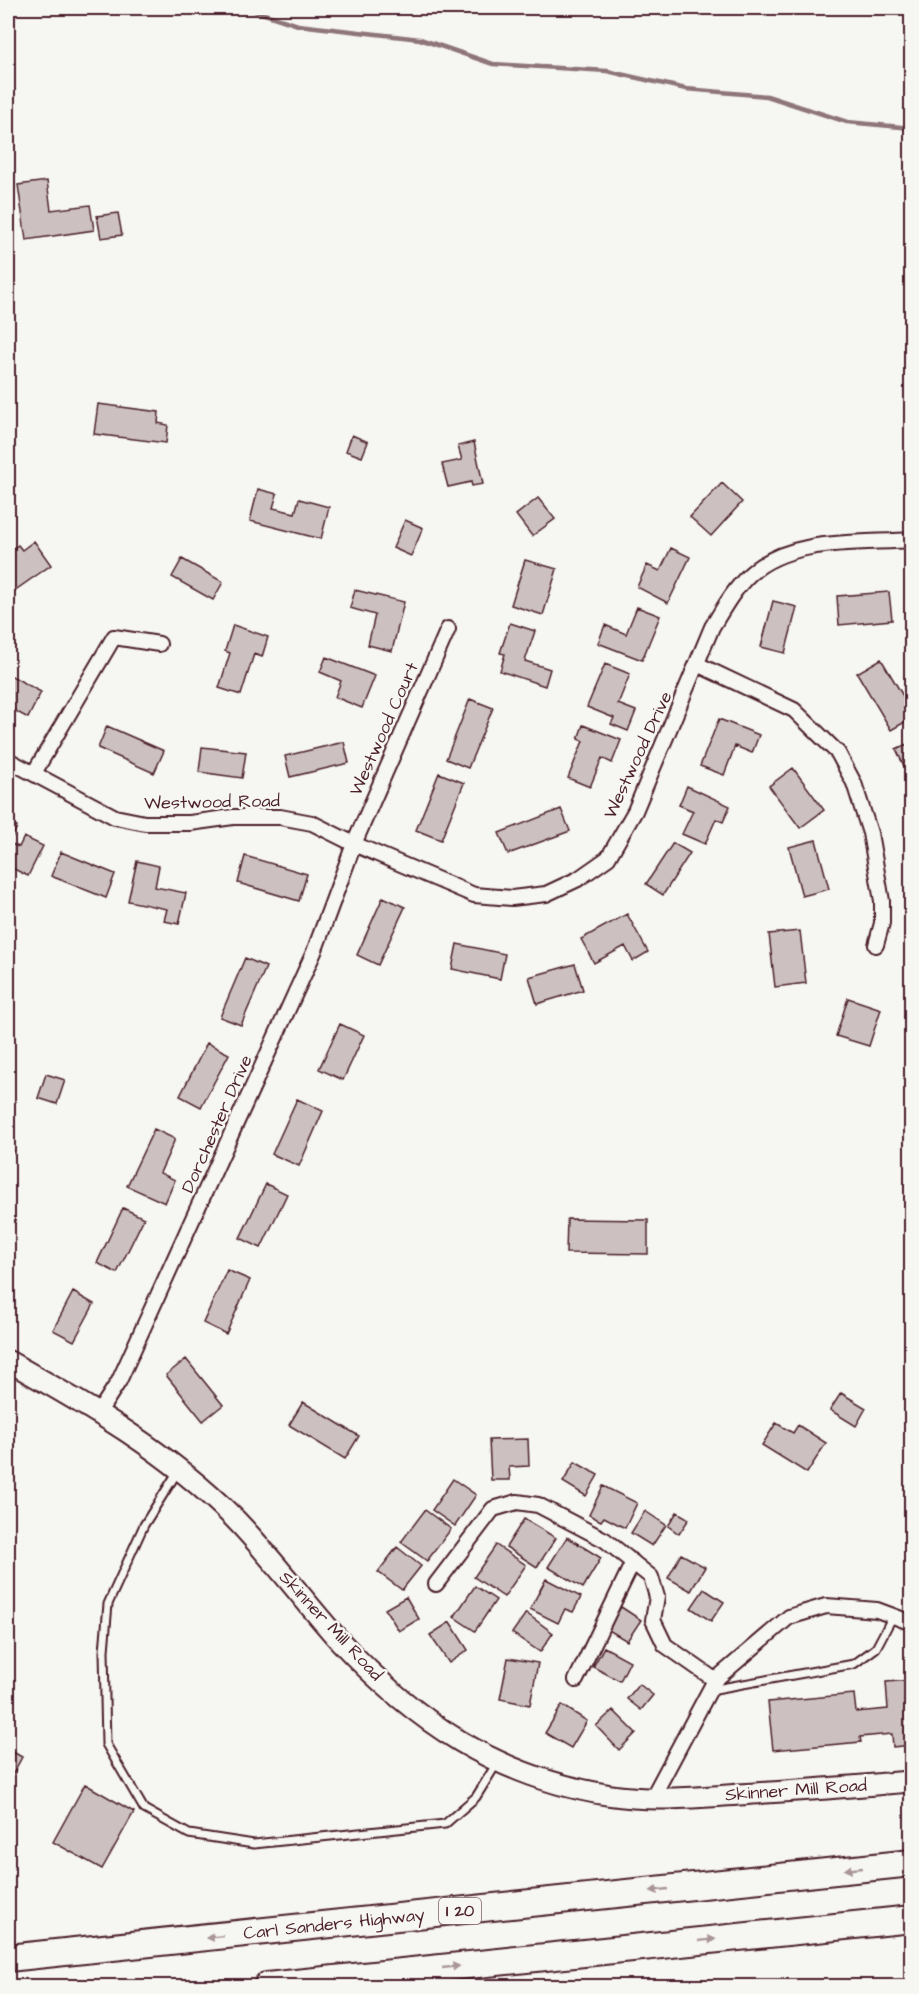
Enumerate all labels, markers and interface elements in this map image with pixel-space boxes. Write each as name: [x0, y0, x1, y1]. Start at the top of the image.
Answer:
street label: Westwood Court: [343, 658, 425, 800]
street label: Westwood Drive: [598, 687, 679, 823]
street label: Westwood Road: [144, 788, 280, 816]
street label: Dorchester Drive: [175, 1051, 259, 1197]
street label: Skinner Mill Road: [273, 1566, 389, 1686]
street label: Skinner Mill Road: [724, 1773, 868, 1807]
one-way arrow: [844, 1865, 863, 1874]
one-way arrow: [650, 1885, 669, 1895]
road number: I 20: [439, 1898, 481, 1924]
street label: Carl Sanders Highway: [242, 1902, 426, 1947]
one-way arrow: [205, 1932, 224, 1942]
one-way arrow: [698, 1935, 717, 1945]
one-way arrow: [441, 1962, 460, 1972]

